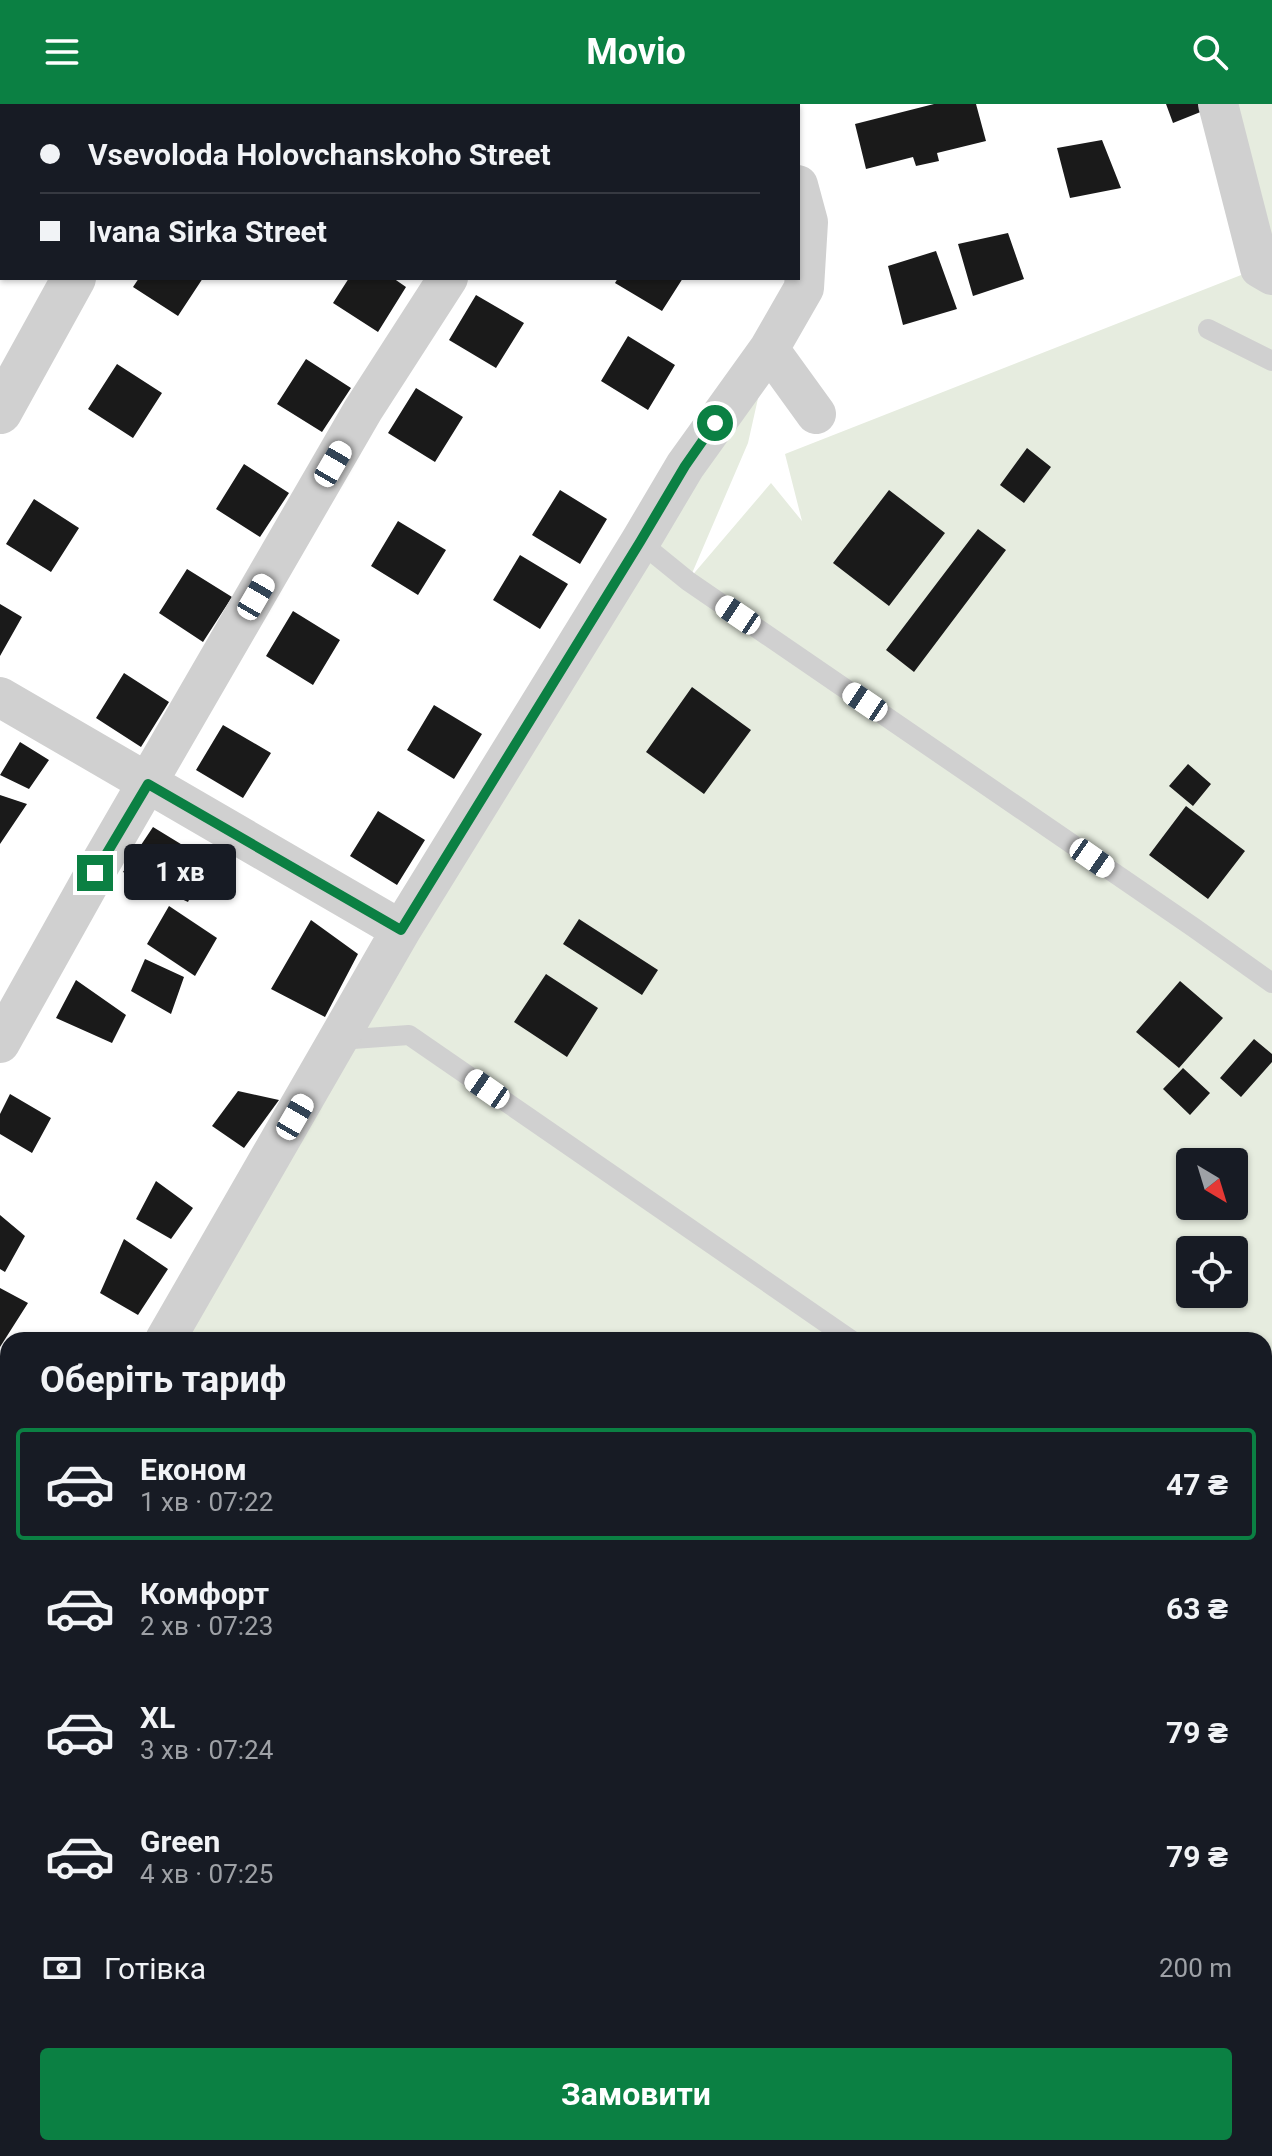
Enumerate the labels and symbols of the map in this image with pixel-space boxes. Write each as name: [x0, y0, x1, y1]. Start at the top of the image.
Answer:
route start: [697, 405, 733, 441]
car: [311, 437, 355, 491]
car: [234, 570, 278, 624]
car: [711, 592, 765, 638]
car: [838, 679, 892, 725]
car: [1065, 834, 1119, 882]
callout: 1 хв: [123, 845, 235, 901]
route end: [77, 855, 113, 891]
car: [460, 1065, 514, 1113]
car: [273, 1090, 317, 1144]
north arrow: [1176, 1148, 1248, 1220]

